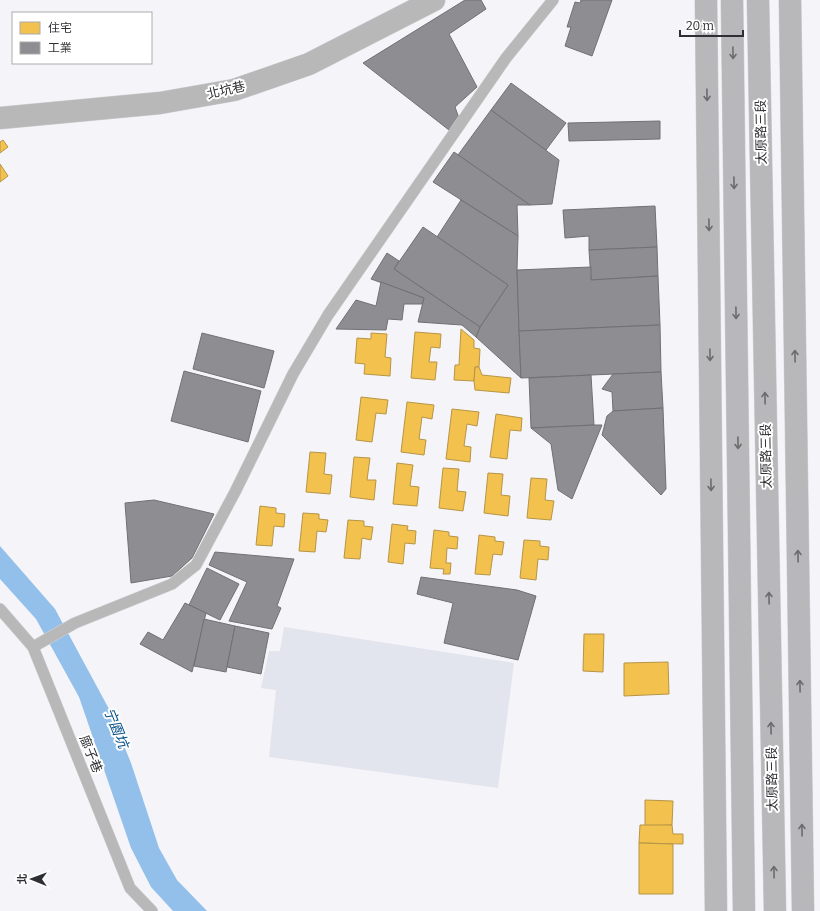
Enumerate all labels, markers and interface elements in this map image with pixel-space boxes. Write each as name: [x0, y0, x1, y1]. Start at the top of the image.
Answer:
legend: [12, 12, 152, 64]
scale bar: [680, 12, 743, 38]
text: 20 m: [686, 19, 715, 33]
text: 住宅: [48, 21, 72, 35]
text: 工業: [48, 41, 72, 55]
one-way arrow: [729, 46, 737, 59]
street label: 北坑巷: [205, 78, 247, 102]
one-way arrow: [703, 88, 711, 101]
street label: 太原路三段: [753, 99, 769, 165]
one-way arrow: [730, 176, 738, 189]
one-way arrow: [705, 218, 713, 231]
one-way arrow: [732, 306, 740, 319]
one-way arrow: [706, 348, 714, 361]
one-way arrow: [791, 350, 799, 363]
one-way arrow: [762, 392, 769, 405]
street label: 太原路三段: [758, 423, 774, 489]
one-way arrow: [734, 436, 742, 449]
one-way arrow: [708, 478, 715, 491]
one-way arrow: [794, 550, 802, 563]
one-way arrow: [765, 592, 773, 605]
one-way arrow: [796, 680, 804, 693]
water label: 宁園坑: [100, 705, 132, 753]
one-way arrow: [768, 722, 775, 735]
street label: 廍子巷: [77, 733, 105, 775]
street label: 太原路三段: [764, 746, 780, 812]
one-way arrow: [798, 824, 806, 837]
north arrow: [12, 859, 52, 899]
one-way arrow: [770, 866, 778, 879]
text: 北: [16, 873, 29, 884]

